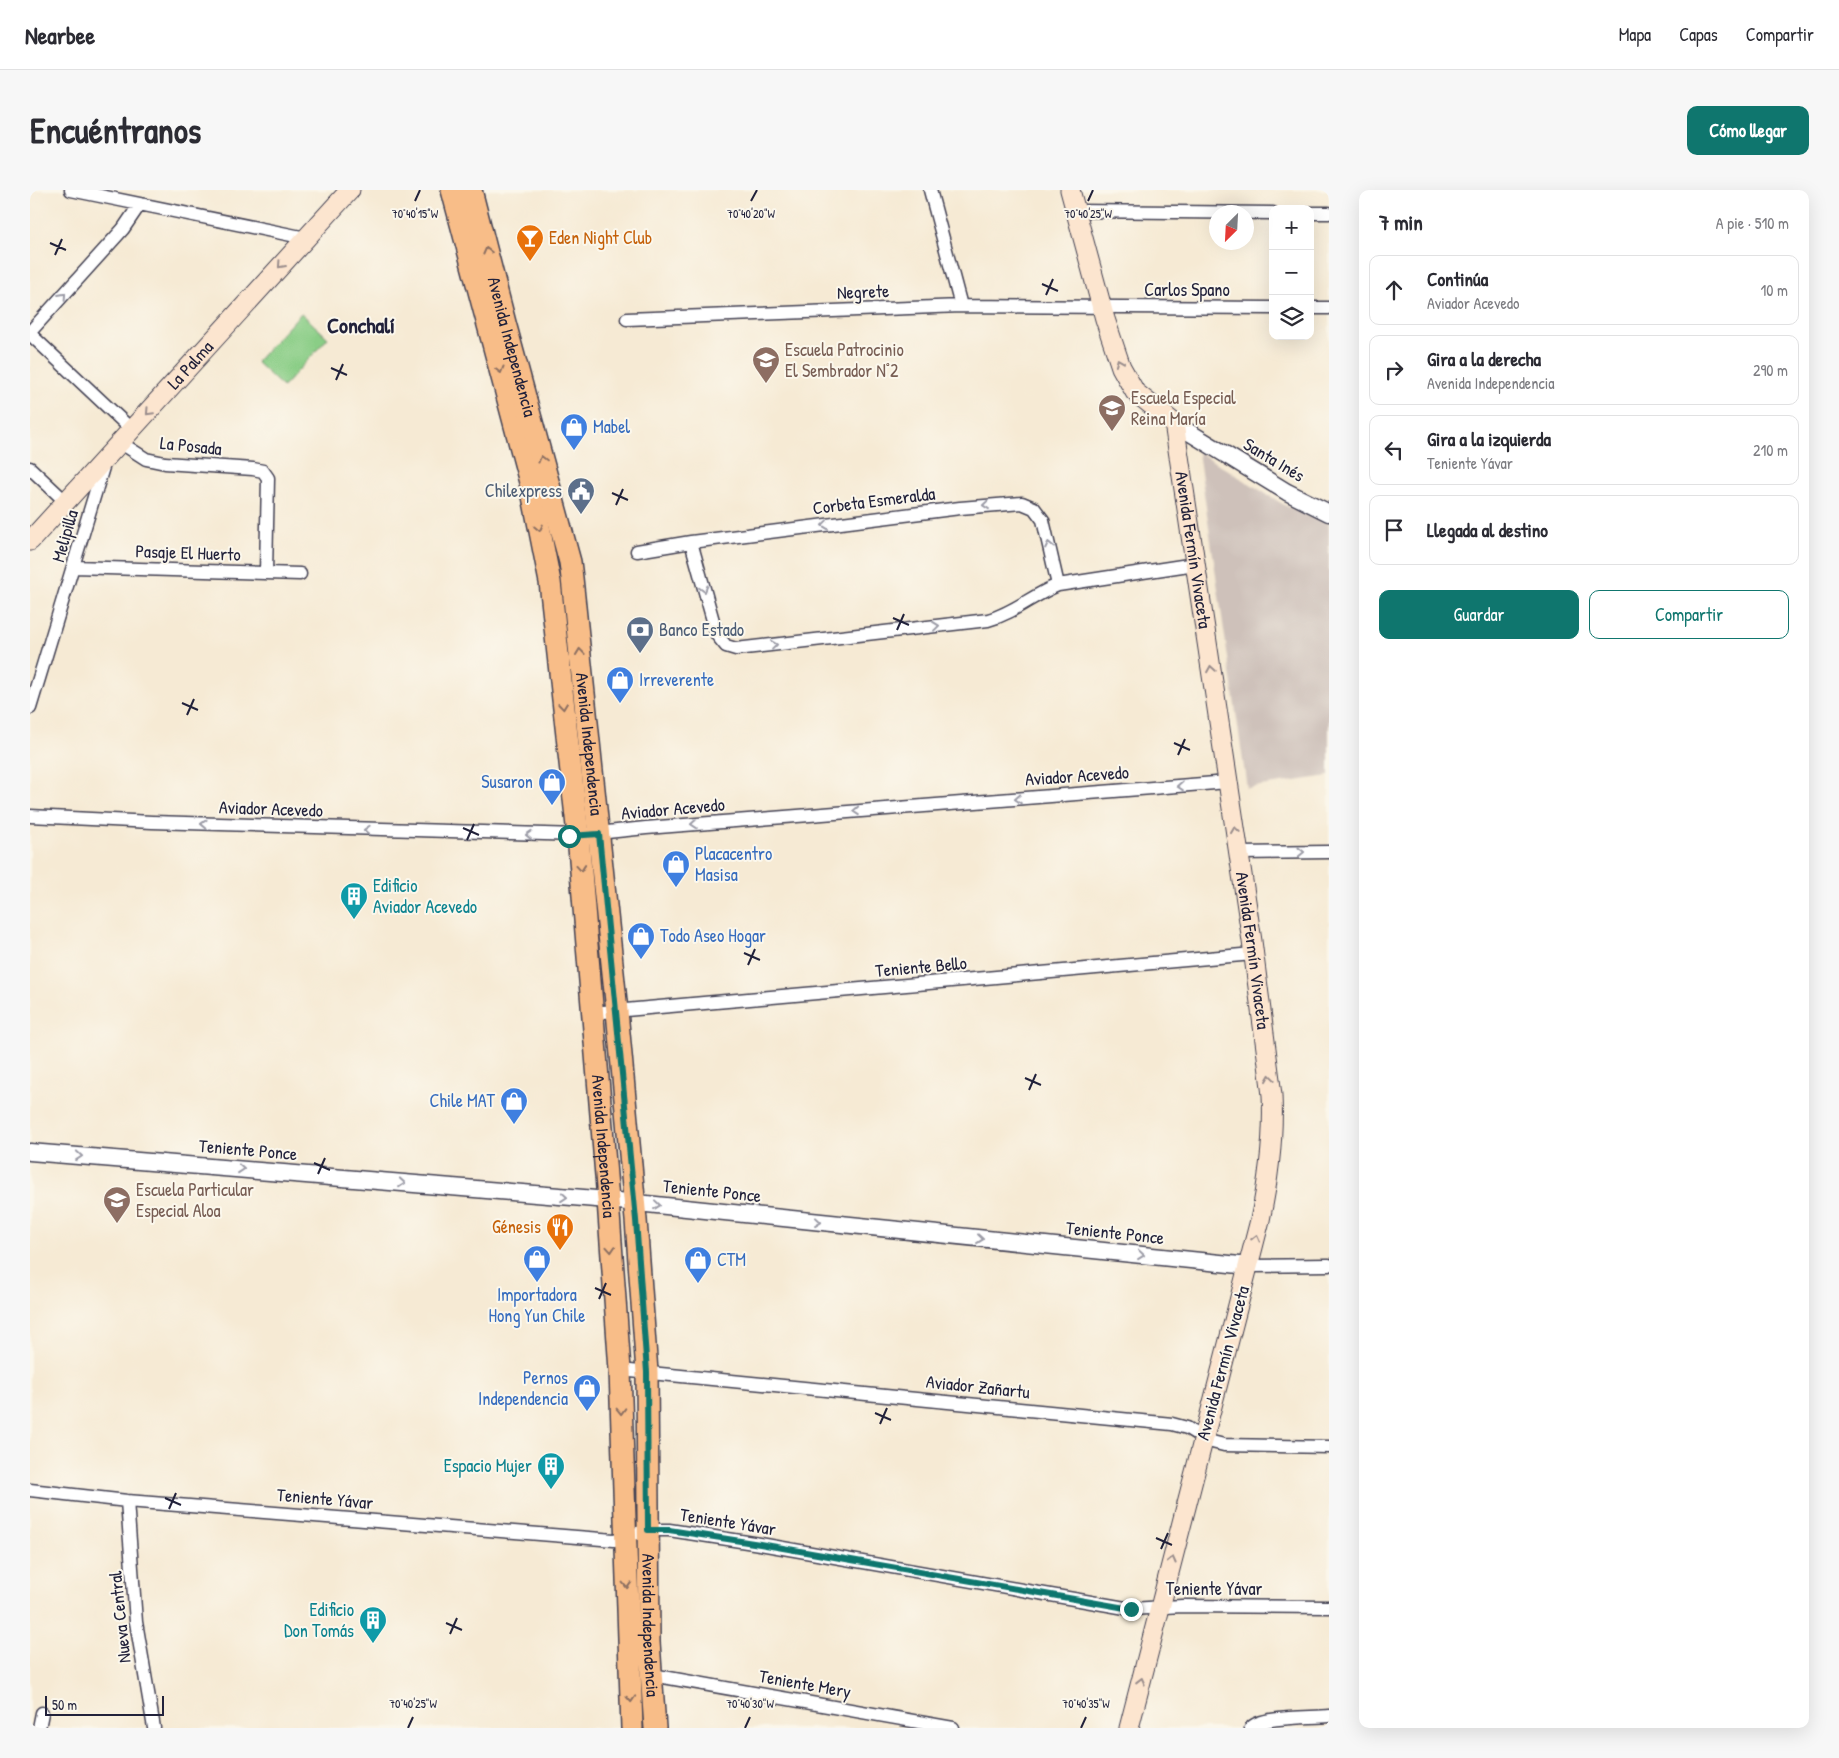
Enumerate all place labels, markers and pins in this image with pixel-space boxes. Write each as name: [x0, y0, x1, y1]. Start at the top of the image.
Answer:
bar icon: Eden Night Club: [515, 223, 545, 262]
place label: Eden Night Club: [549, 225, 652, 250]
place label: Escuela Patrocinio El Sembrador N°2: [785, 337, 904, 383]
school or university icon: Escuela Patrocinio El Sembrador N°2: [751, 345, 781, 384]
place label: Escuela Especial Reina María: [1131, 385, 1236, 431]
school or university icon: Escuela Especial Reina María: [1097, 393, 1127, 432]
shop icon: Mabel: [559, 412, 589, 451]
place label: Mabel: [593, 414, 630, 439]
public building icon: Chilexpress: [566, 476, 596, 515]
place label: Chilexpress: [485, 478, 562, 503]
bank icon: Banco Estado: [625, 615, 655, 654]
place label: Banco Estado: [659, 617, 744, 642]
shop icon: Irreverente: [605, 665, 635, 704]
place label: Irreverente: [639, 667, 714, 692]
shop icon: Susaron: [537, 767, 567, 806]
place label: Susaron: [481, 769, 533, 794]
place label: Placacentro Masisa: [695, 841, 772, 887]
shop icon: Placacentro Masisa: [661, 849, 691, 888]
place label: Edificio Aviador Acevedo: [373, 873, 477, 919]
building icon: Edificio Aviador Acevedo: [339, 881, 369, 920]
shop icon: Todo Aseo Hogar: [626, 921, 656, 960]
place label: Todo Aseo Hogar: [660, 923, 766, 948]
shop icon: Chile MAT: [499, 1086, 529, 1125]
place label: Chile MAT: [430, 1088, 496, 1113]
place label: Escuela Particular Especial Aloa: [136, 1177, 254, 1223]
school or university icon: Escuela Particular Especial Aloa: [102, 1185, 132, 1224]
restaurant icon: Génesis: [545, 1212, 575, 1251]
place label: Génesis: [492, 1214, 541, 1239]
shop icon: Importadora Hong Yun Chile: [522, 1244, 552, 1283]
shop icon: CTM: [683, 1245, 713, 1284]
place label: CTM: [717, 1247, 746, 1272]
place label: Importadora Hong Yun Chile: [489, 1282, 585, 1328]
place label: Pernos Independencia: [478, 1365, 568, 1411]
shop icon: Pernos Independencia: [572, 1373, 602, 1412]
building icon: Espacio Mujer: [536, 1451, 566, 1490]
place label: Espacio Mujer: [444, 1453, 532, 1478]
place label: Edificio Don Tomás: [284, 1597, 354, 1643]
building icon: Edificio Don Tomás: [358, 1605, 388, 1644]

